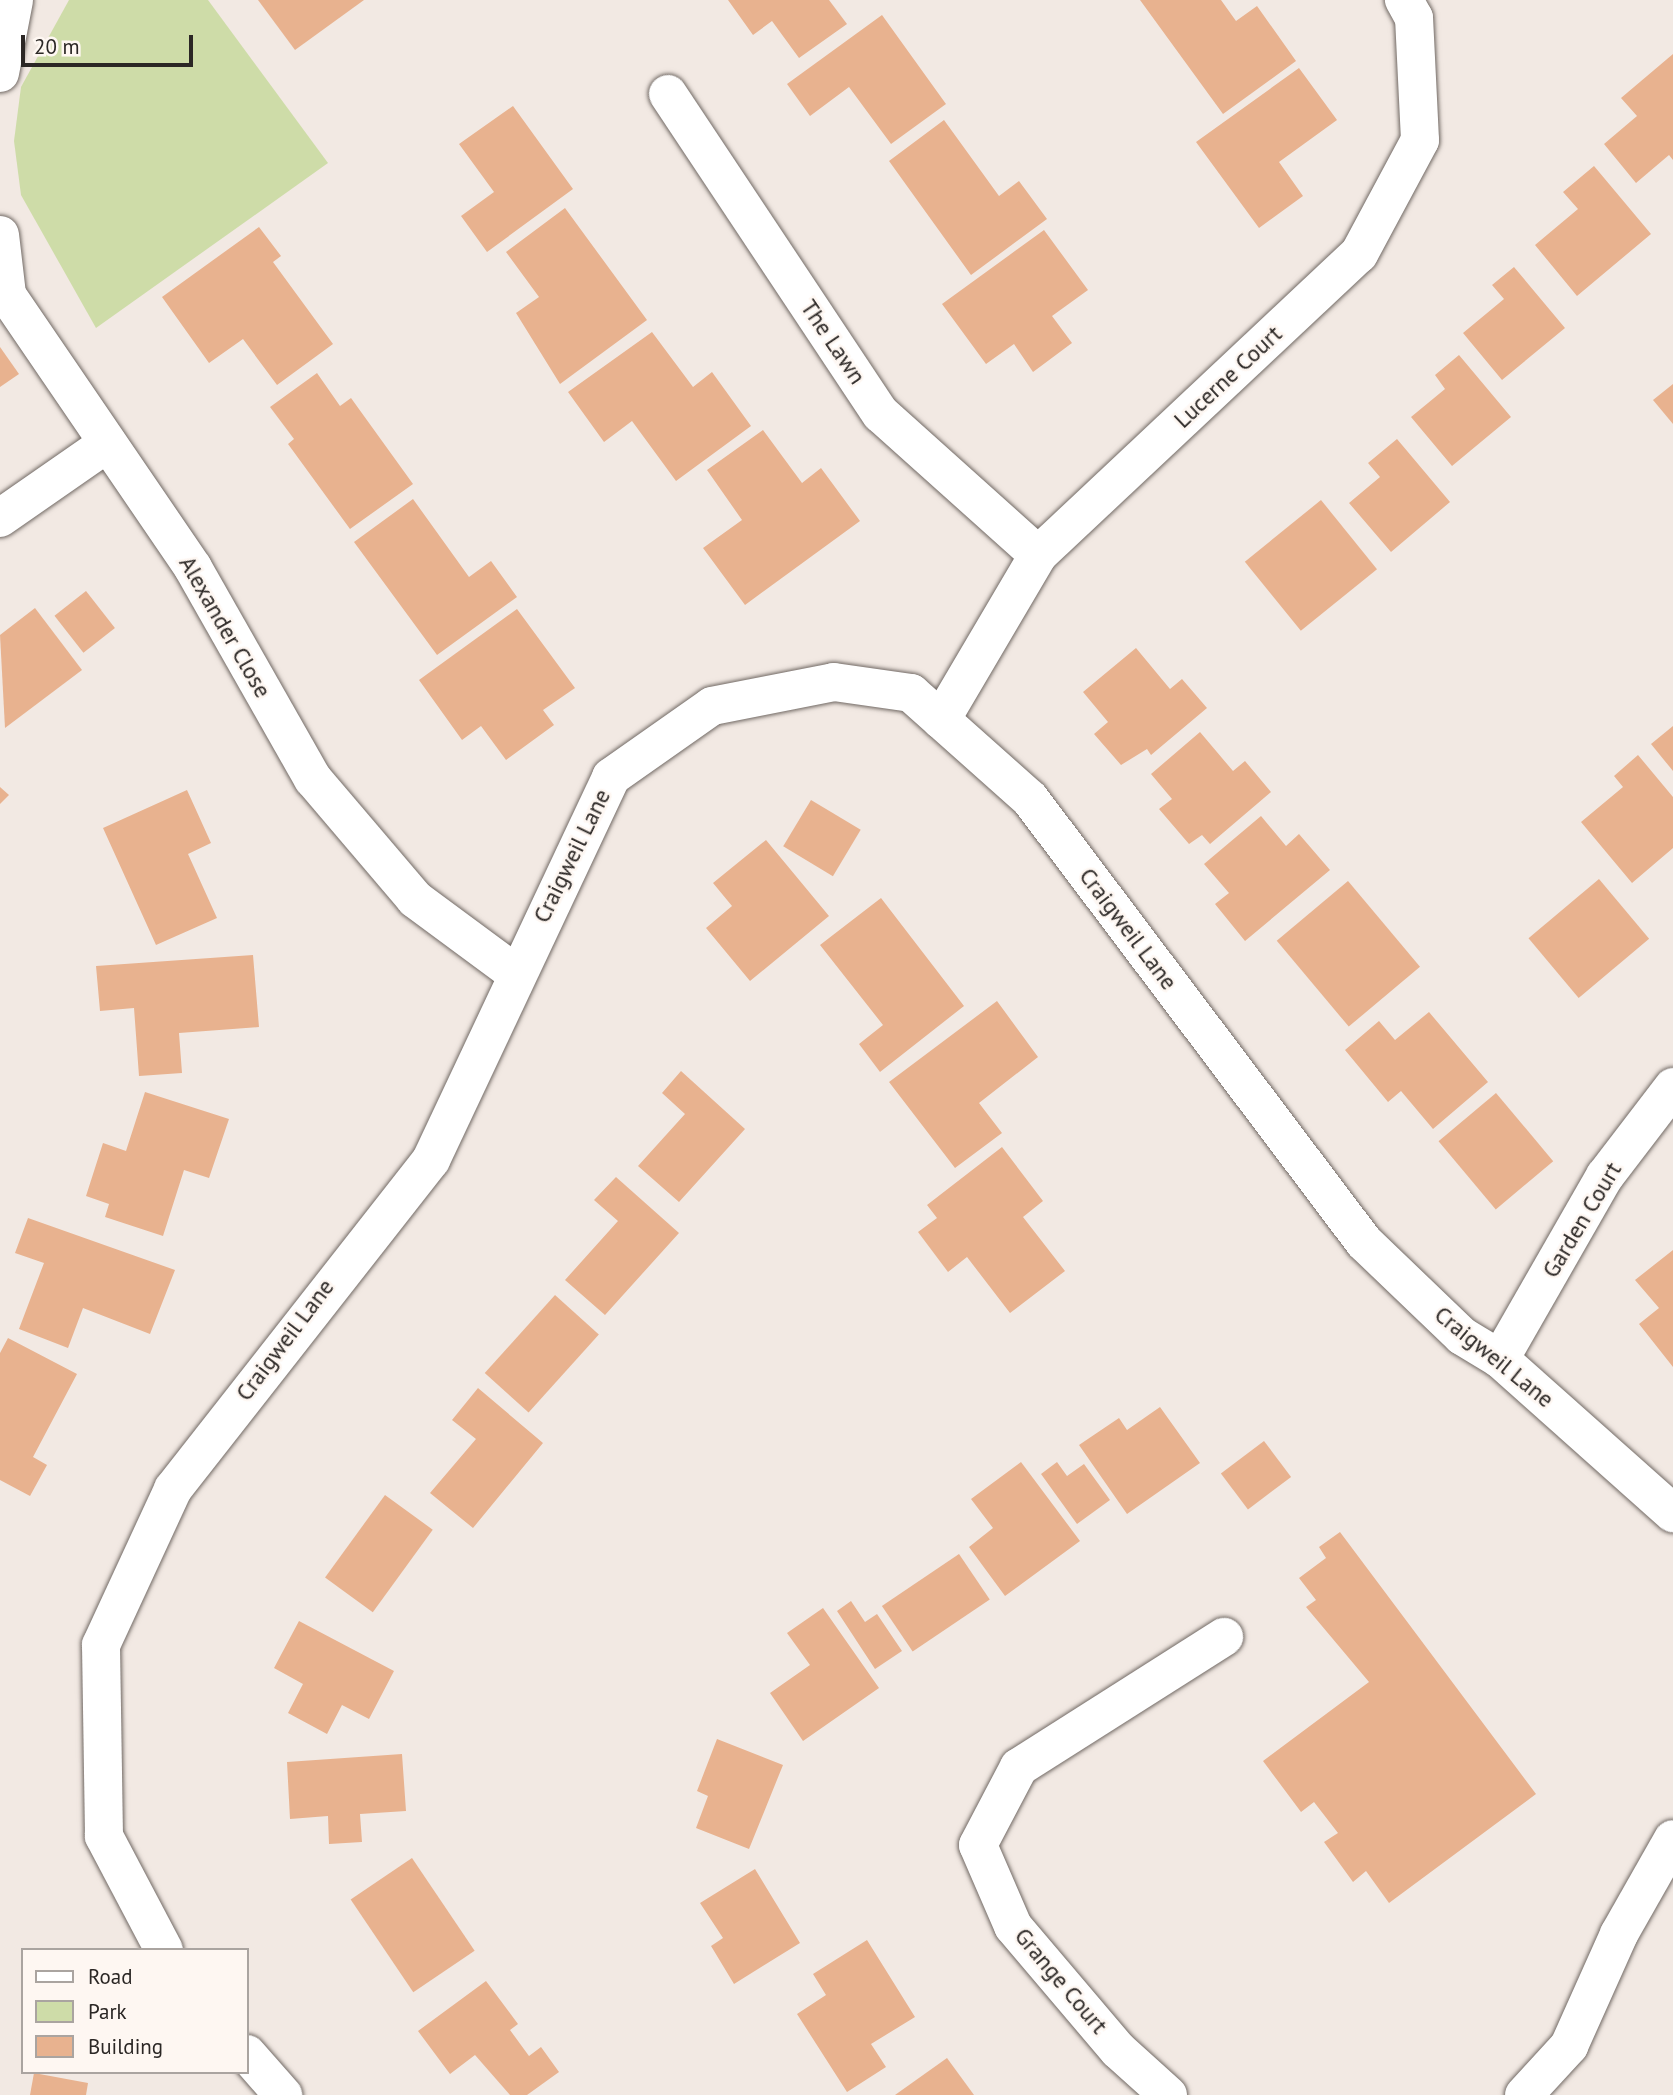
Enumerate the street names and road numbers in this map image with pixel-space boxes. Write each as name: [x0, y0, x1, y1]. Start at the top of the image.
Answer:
street label: The Lawn: [795, 295, 871, 389]
street label: Lucerne Court: [1169, 320, 1287, 434]
street label: Alexander Close: [173, 551, 277, 703]
street label: Craigweil Lane: [528, 785, 616, 927]
street label: Craigweil Lane: [1073, 863, 1183, 995]
street label: Garden Court: [1537, 1157, 1627, 1283]
street label: Craigweil Lane: [230, 1274, 340, 1406]
street label: Craigweil Lane: [1429, 1301, 1559, 1413]
street label: Grange Court: [1009, 1923, 1113, 2039]

